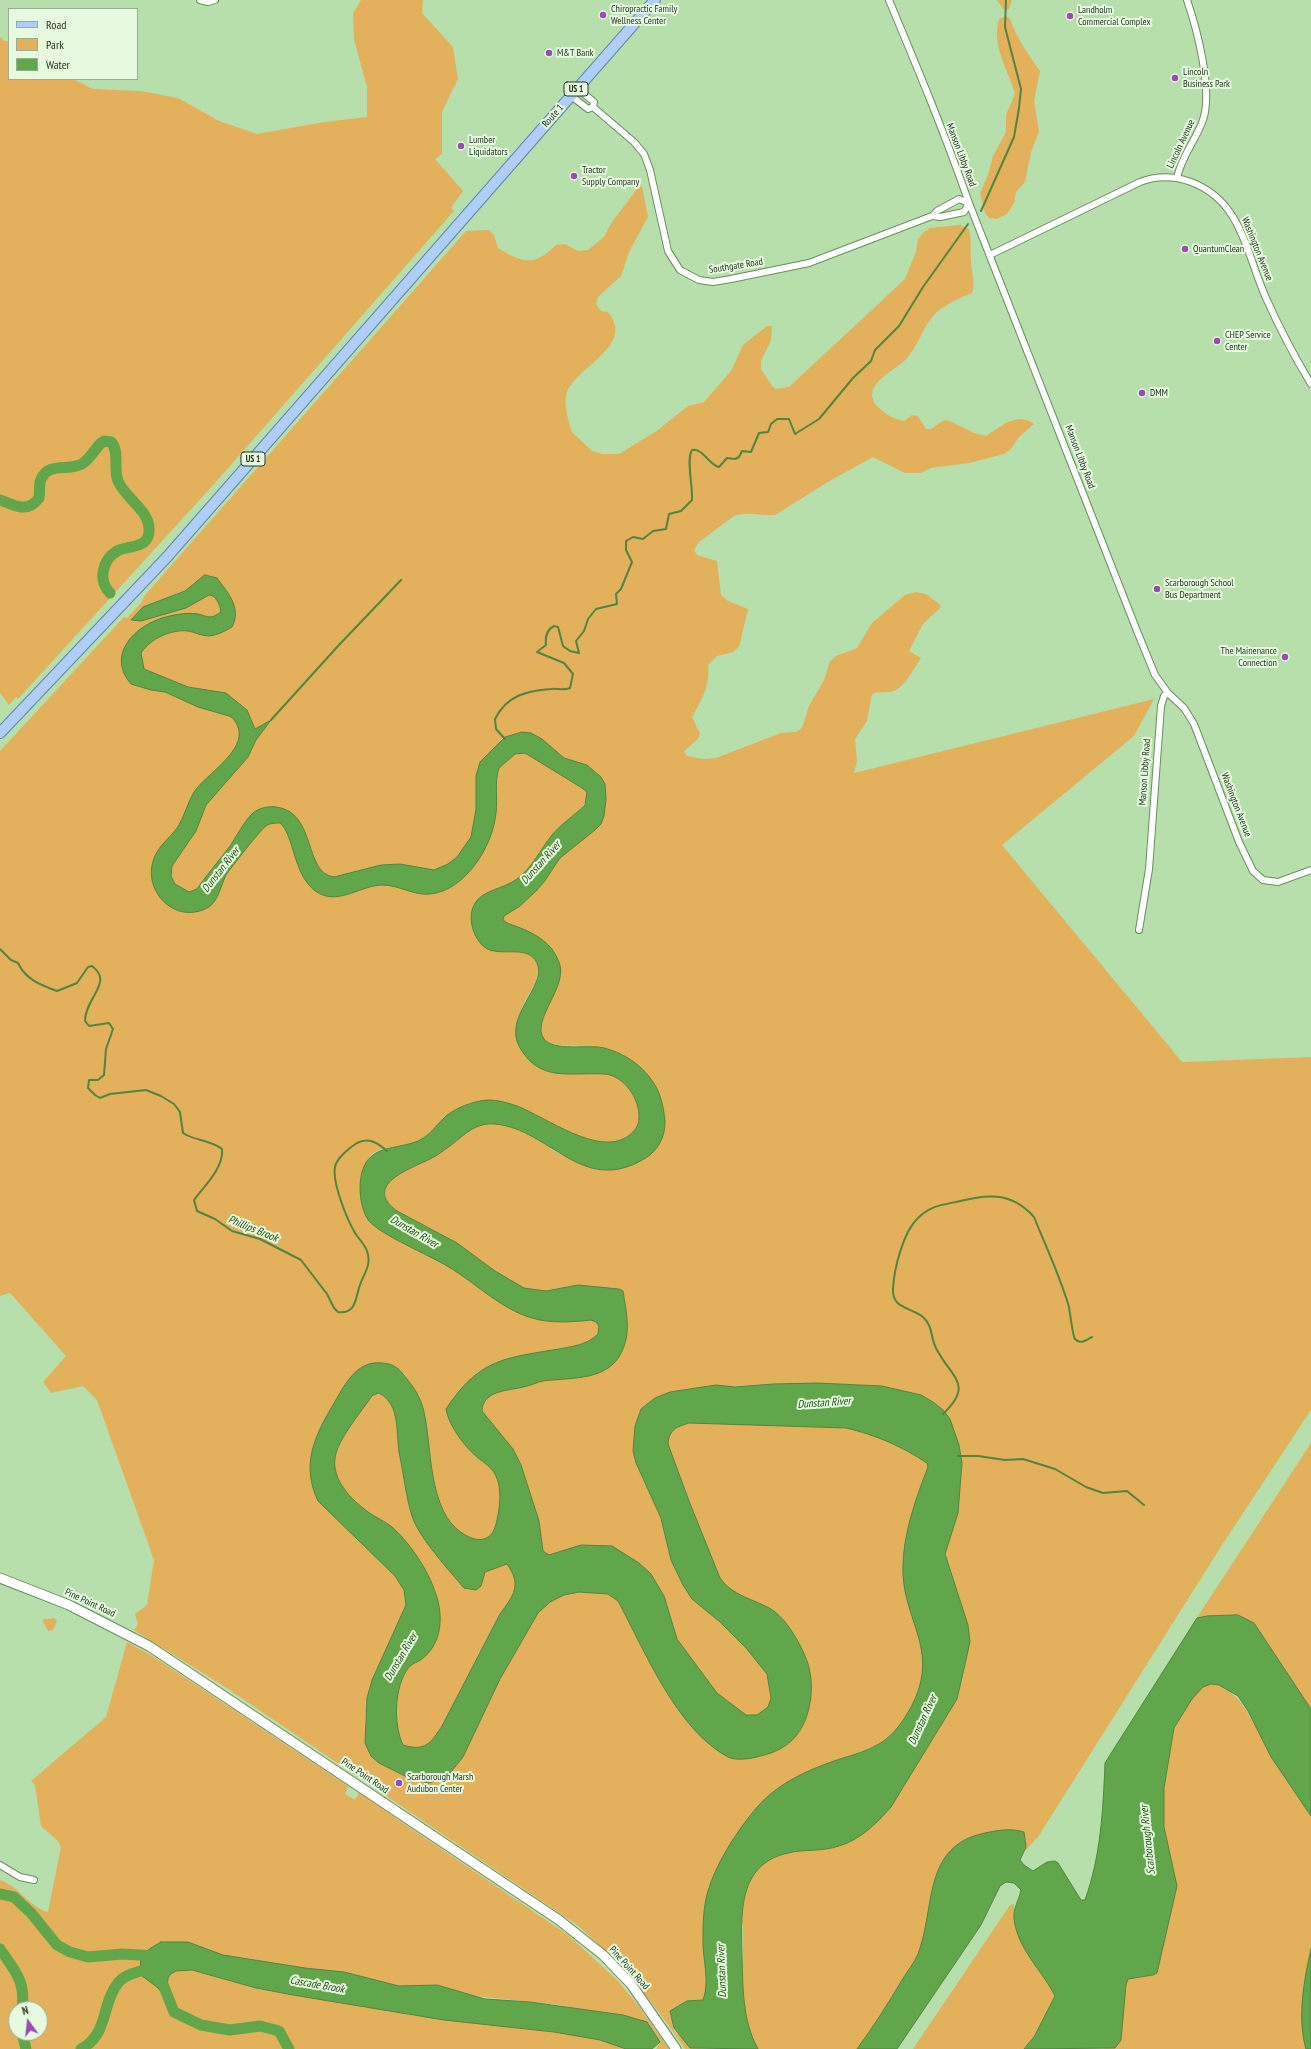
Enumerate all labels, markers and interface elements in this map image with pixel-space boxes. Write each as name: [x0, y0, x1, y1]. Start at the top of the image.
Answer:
place label: Chiropractic Family Wellness Center: [611, 3, 677, 26]
place label: Landholm Commercial Complex: [1078, 4, 1151, 28]
legend: [8, 8, 138, 80]
marker: Chiropractic Family Wellness Center: [598, 10, 608, 20]
marker: Landholm Commercial Complex: [1065, 11, 1075, 21]
text: Road: [46, 17, 66, 32]
text: Park: [46, 37, 64, 52]
place label: M&T Bank: [557, 47, 593, 59]
marker: M&T Bank: [544, 48, 554, 58]
text: Water: [46, 57, 70, 72]
place label: Lincoln Business Park: [1183, 66, 1230, 90]
marker: Lincoln Business Park: [1170, 73, 1180, 83]
road number: US 1: [564, 82, 588, 96]
street label: Route 1: [540, 102, 566, 130]
street label: Lincoln Avenue: [1164, 118, 1198, 170]
street label: Manson Libby Road: [943, 122, 979, 188]
place label: Lumber Liquidators: [469, 134, 508, 158]
marker: Lumber Liquidators: [456, 141, 466, 151]
place label: Tractor Supply Company: [582, 164, 639, 188]
marker: Tractor Supply Company: [569, 171, 579, 181]
street label: Washington Avenue: [1239, 215, 1275, 283]
place label: QuantumClean: [1193, 243, 1244, 255]
marker: QuantumClean: [1180, 244, 1190, 254]
street label: Southgate Road: [708, 256, 764, 276]
place label: CHEP Service Center: [1225, 329, 1271, 352]
marker: CHEP Service Center: [1212, 336, 1222, 346]
place label: DMM: [1150, 387, 1168, 399]
marker: DMM: [1137, 388, 1147, 398]
street label: Manson Libby Road: [1062, 424, 1098, 490]
road number: US 1: [241, 452, 265, 466]
place label: Scarborough School Bus Department: [1165, 577, 1234, 600]
marker: Scarborough School Bus Department: [1152, 584, 1162, 594]
place label: The Mainenance Connection: [1221, 645, 1277, 668]
marker: The Mainenance Connection: [1280, 652, 1290, 662]
street label: Manson Libby Road: [1137, 738, 1153, 806]
street label: Washington Avenue: [1218, 771, 1254, 839]
water label: Dunstan River: [518, 839, 564, 887]
water label: Dunstan River: [199, 845, 243, 895]
water label: Phillips Brook: [226, 1213, 280, 1245]
water label: Dunstan River: [388, 1213, 440, 1251]
water label: Dunstan River: [797, 1395, 851, 1411]
street label: Pine Point Road: [63, 1586, 117, 1620]
water label: Dunstan River: [382, 1631, 420, 1683]
water label: Dunstan River: [906, 1693, 940, 1747]
street label: Pine Point Road: [339, 1756, 391, 1796]
place label: Scarborough Marsh Audubon Center: [407, 1771, 473, 1794]
marker: Scarborough Marsh Audubon Center: [394, 1778, 404, 1788]
water label: Scarborough River: [1138, 1805, 1158, 1875]
street label: Pine Point Road: [606, 1944, 652, 1992]
water label: Dunstan River: [714, 1944, 730, 1998]
water label: Cascade Brook: [289, 1974, 345, 1996]
north arrow: [8, 2001, 48, 2041]
text: N: [20, 2003, 30, 2018]

